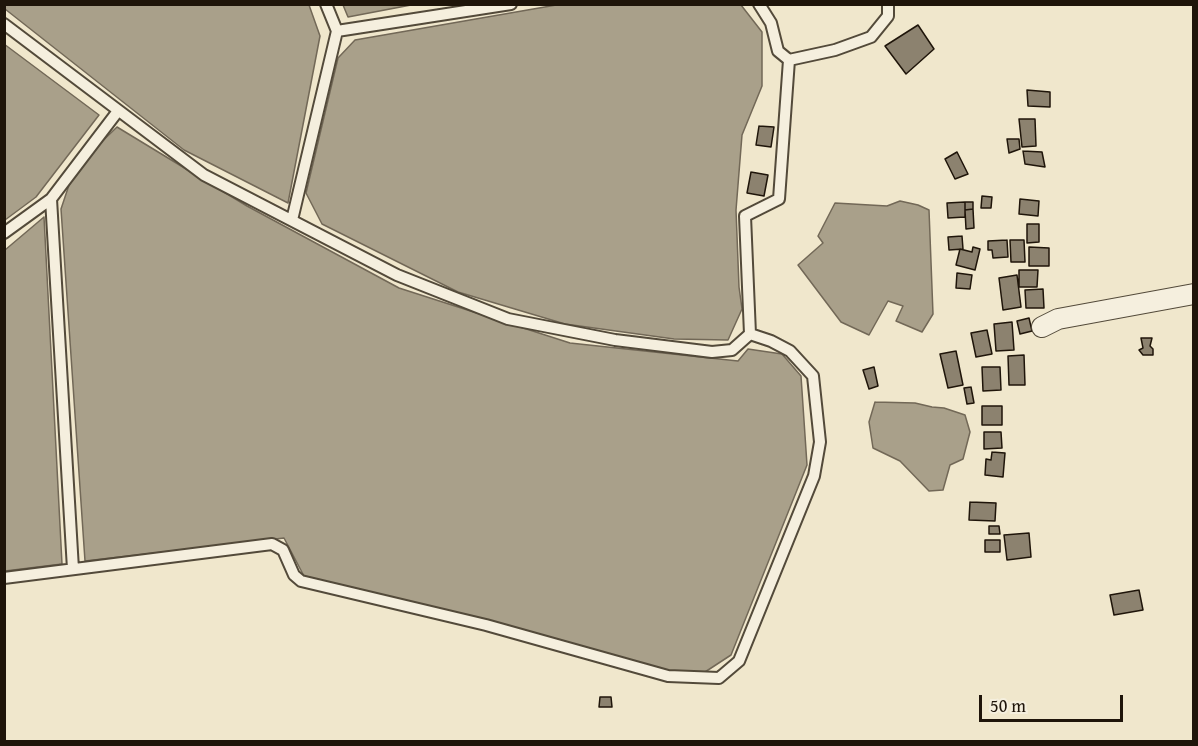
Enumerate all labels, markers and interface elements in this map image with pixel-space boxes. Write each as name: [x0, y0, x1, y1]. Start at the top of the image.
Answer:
scale bar: [982, 683, 1126, 721]
text: 50 m: [990, 692, 1026, 719]

